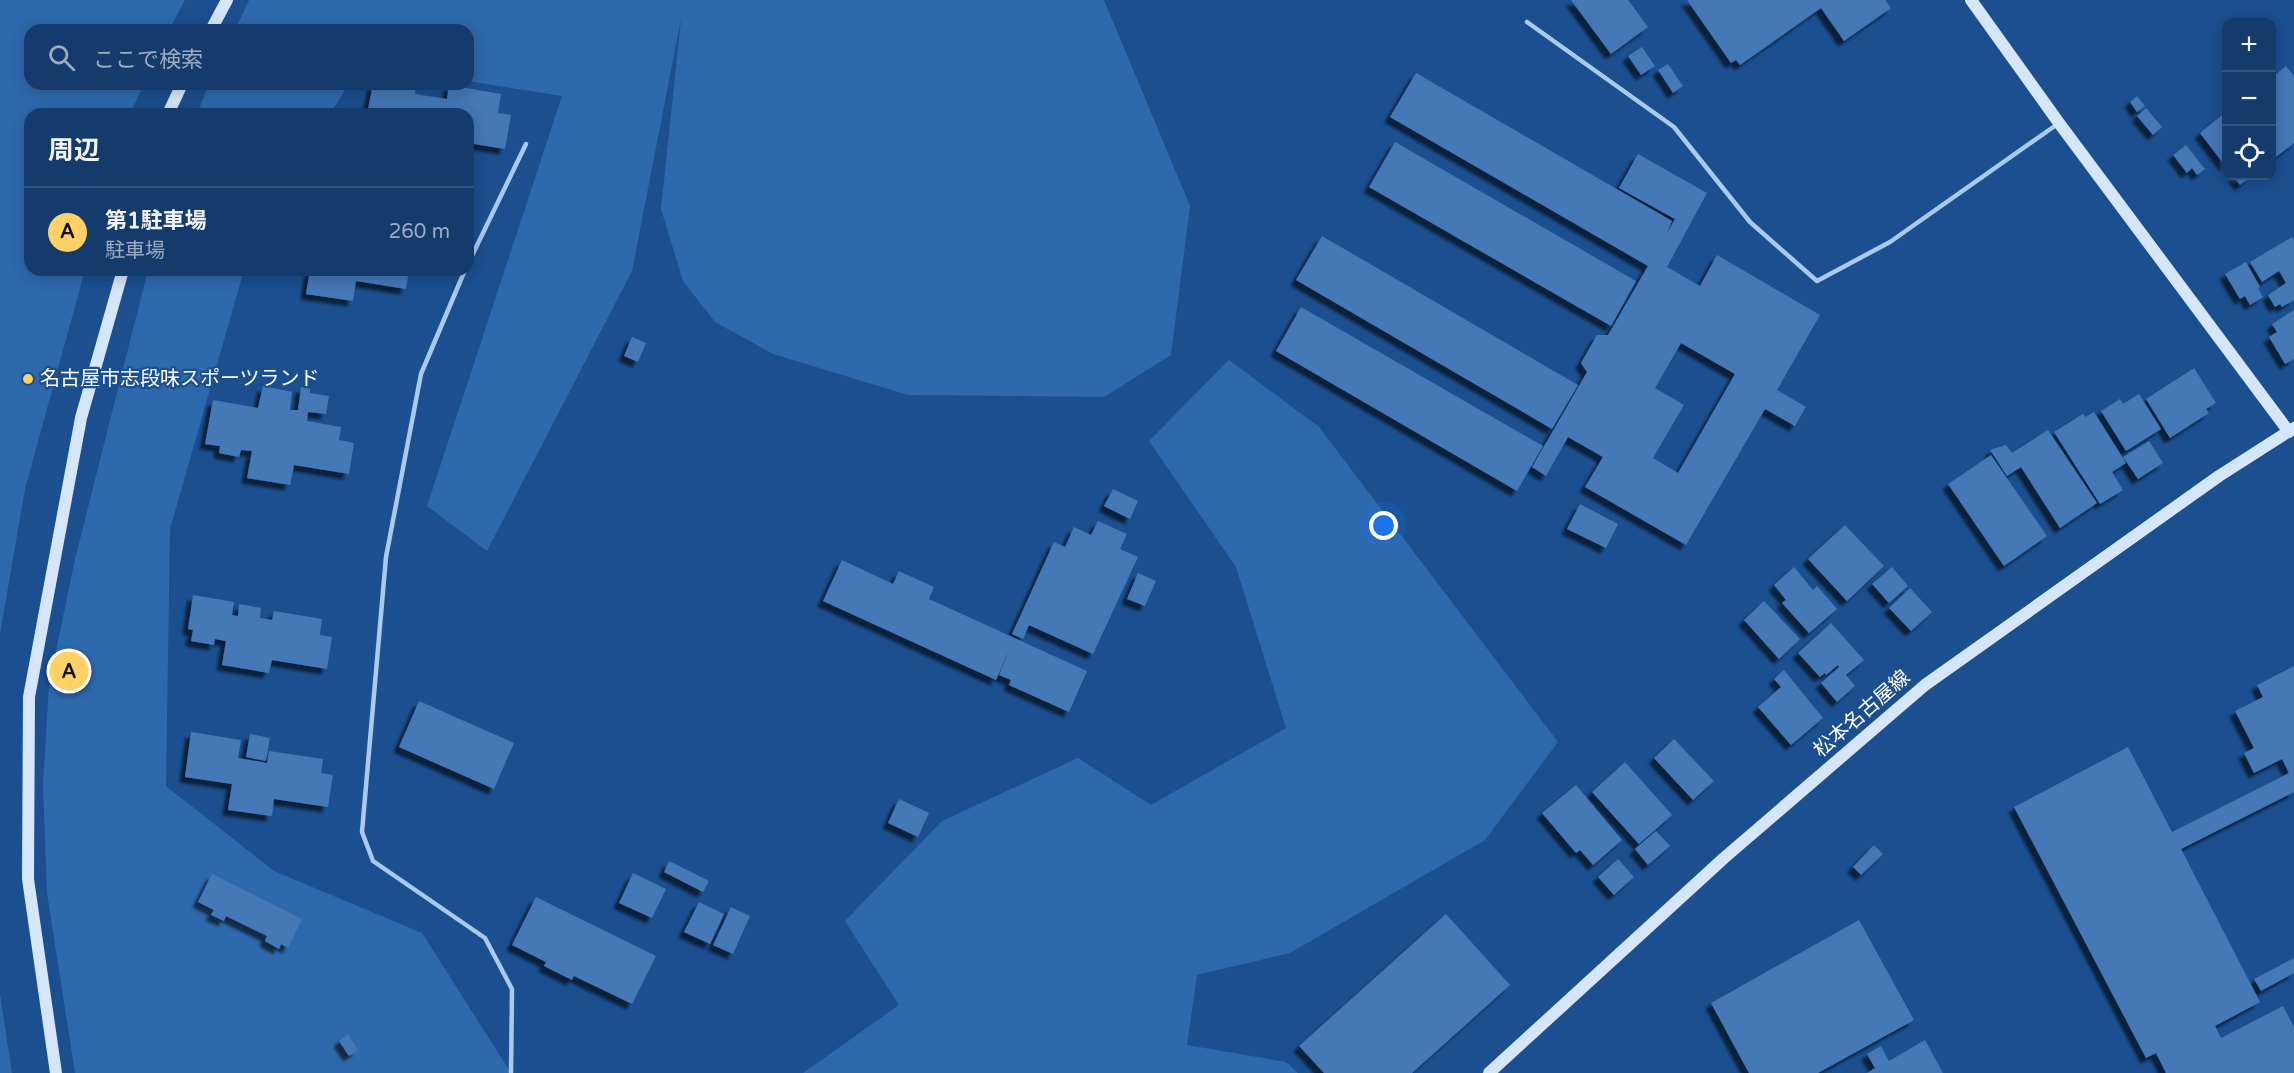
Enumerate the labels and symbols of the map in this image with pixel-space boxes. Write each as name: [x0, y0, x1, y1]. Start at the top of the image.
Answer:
place label: 名古屋市志段味スポーツランド: [40, 367, 320, 391]
marker: 名古屋市志段味スポーツランド: [21, 372, 35, 386]
your location: [1369, 511, 1398, 540]
pin: A: [50, 648, 88, 694]
street label: 松本名古屋線: [1809, 666, 1915, 762]

